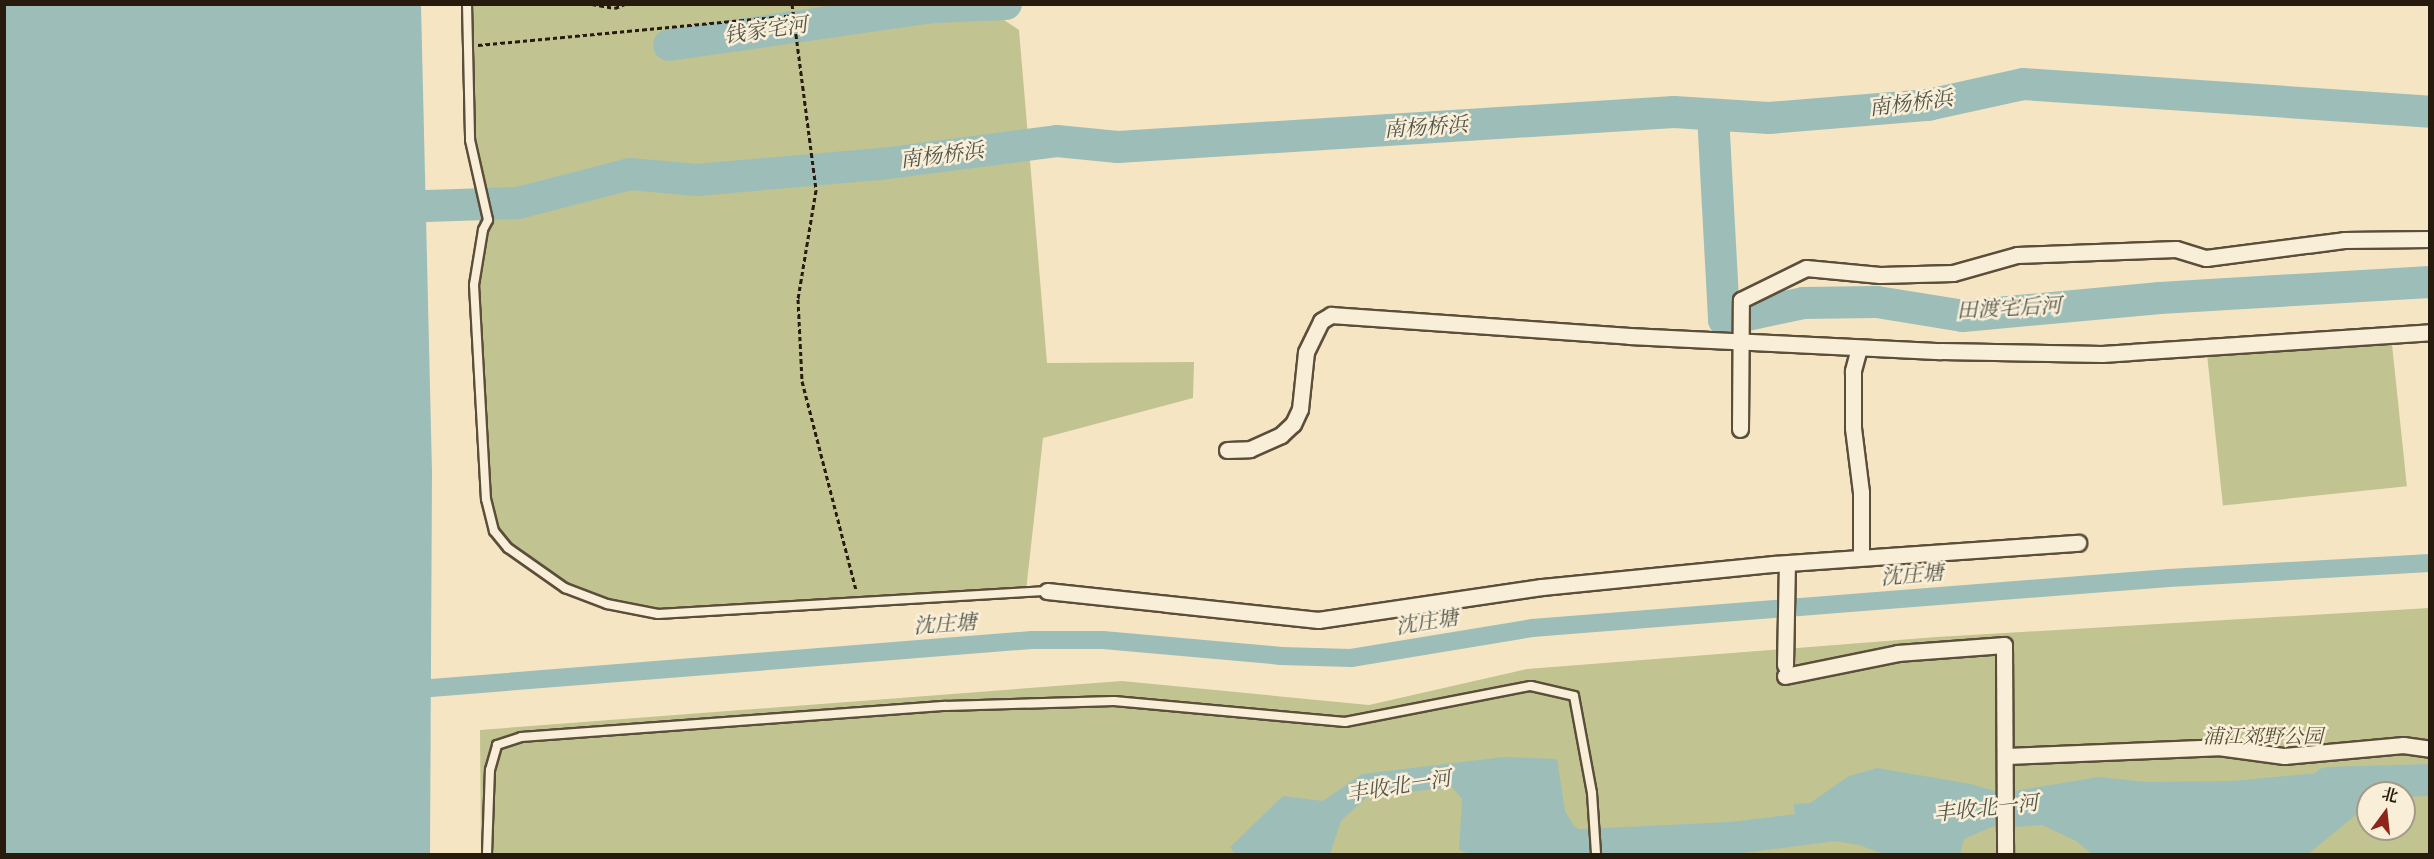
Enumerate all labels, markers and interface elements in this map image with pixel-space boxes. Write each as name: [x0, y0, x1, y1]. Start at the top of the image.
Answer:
water label: 钱家宅河: [723, 13, 809, 49]
water label: 南杨桥浜: [1868, 86, 1954, 122]
water label: 南杨桥浜: [1383, 113, 1469, 143]
water label: 南杨桥浜: [899, 138, 985, 174]
water label: 田渡宅后河: [1956, 294, 2062, 324]
water label: 沈庄塘: [1880, 561, 1944, 591]
water label: 沈庄塘: [1394, 606, 1460, 640]
water label: 沈庄塘: [913, 610, 977, 640]
park label: 浦江郊野公园: [2203, 724, 2323, 748]
water label: 丰收北一河: [1345, 766, 1453, 808]
north arrow: [2356, 781, 2416, 841]
text: 北: [2380, 784, 2400, 807]
water label: 丰收北一河: [1932, 791, 2040, 827]

